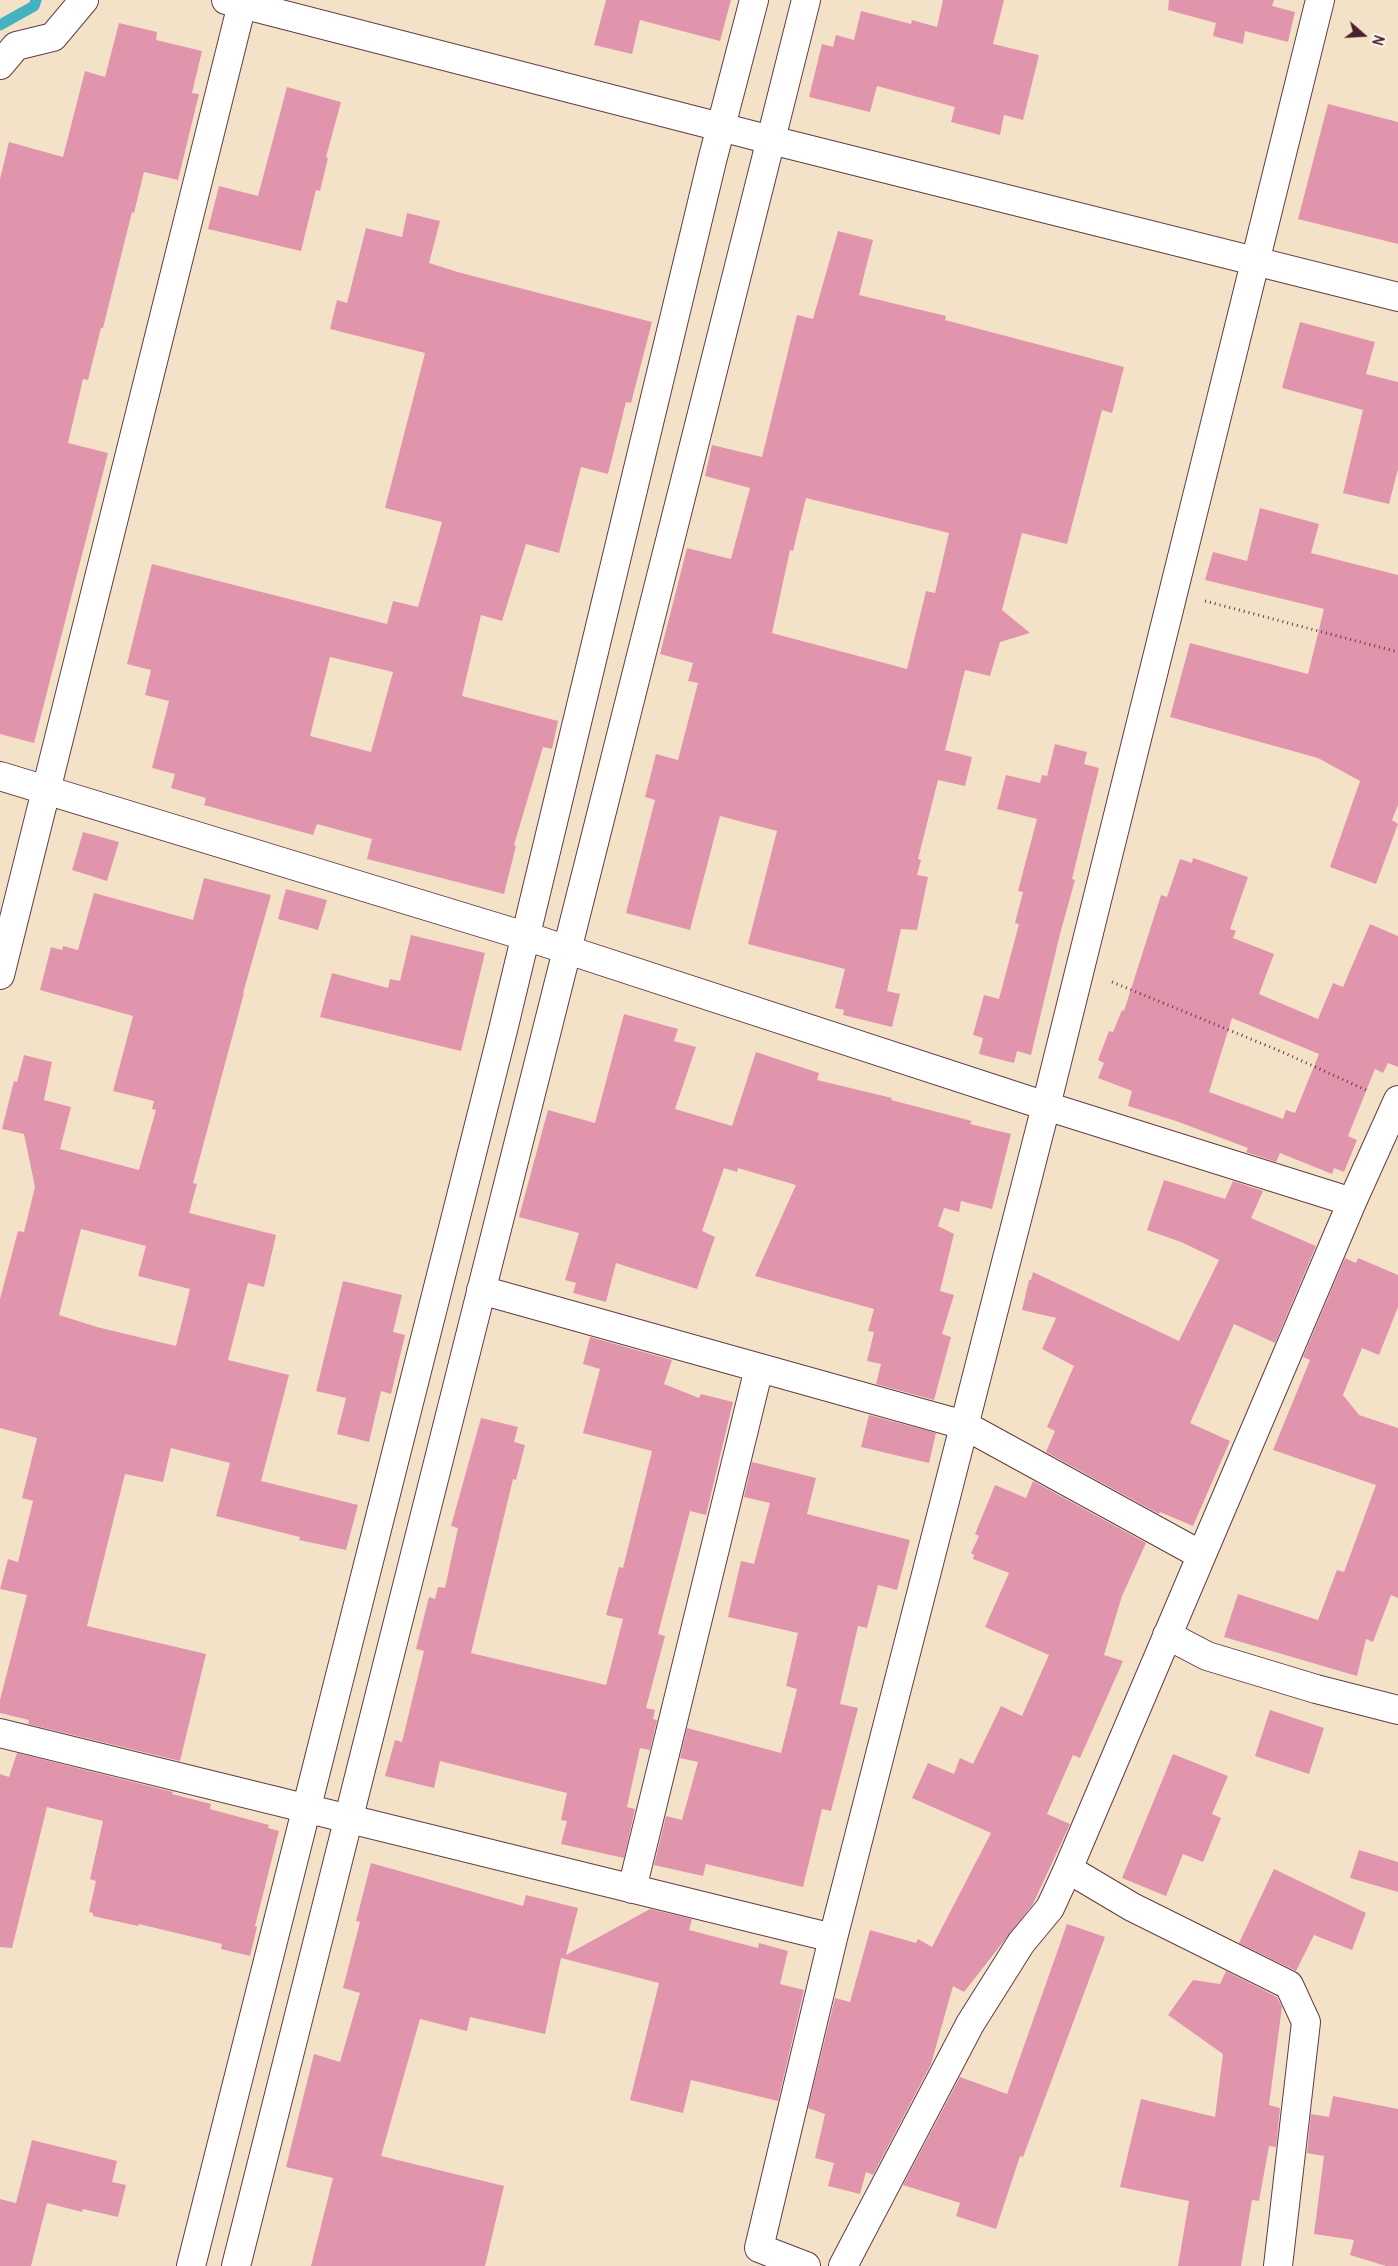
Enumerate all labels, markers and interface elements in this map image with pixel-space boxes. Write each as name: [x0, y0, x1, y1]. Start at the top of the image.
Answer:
north arrow: [1338, 10, 1388, 60]
text: N: [1368, 33, 1387, 47]

